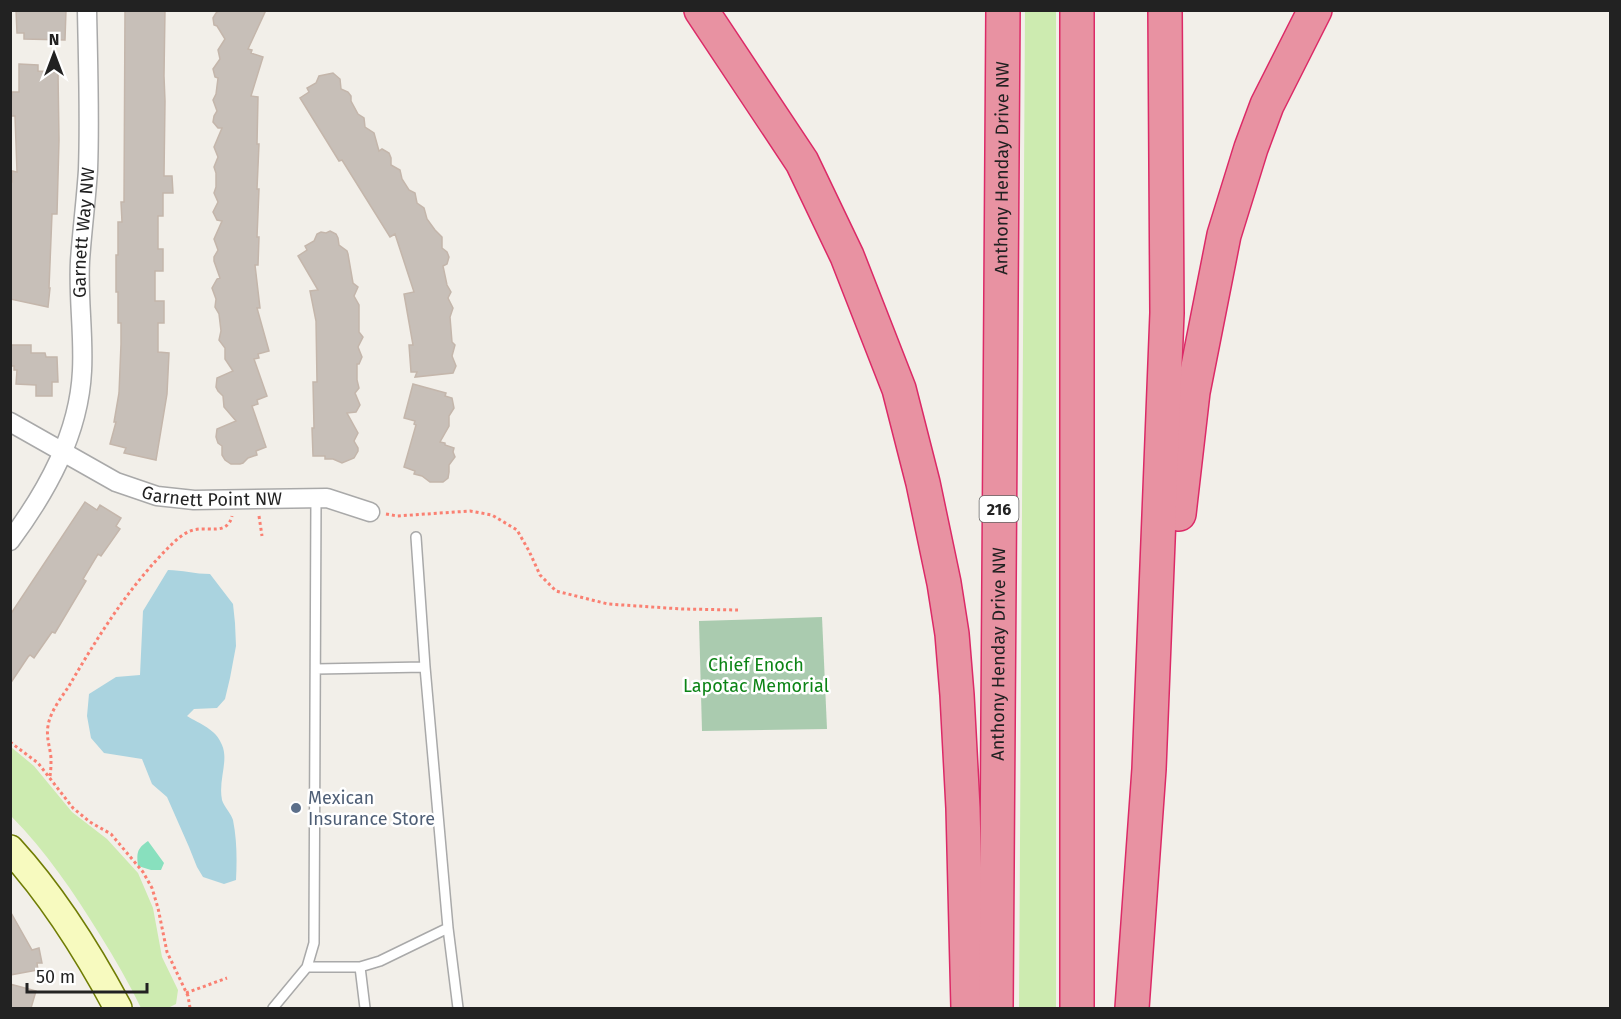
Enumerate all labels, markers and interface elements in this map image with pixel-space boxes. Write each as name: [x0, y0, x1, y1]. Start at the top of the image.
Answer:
north arrow: [24, 24, 84, 84]
text: N: [49, 30, 59, 49]
street label: Anthony Henday Drive NW: [990, 61, 1014, 275]
street label: Garnett Way NW: [69, 166, 99, 298]
street label: Garnett Point NW: [139, 481, 282, 511]
road number: 216: [980, 496, 1018, 522]
street label: Anthony Henday Drive NW: [987, 547, 1010, 761]
park label: Chief Enoch Lapotac Memorial: [683, 654, 829, 697]
place label: Mexican Insurance Store: [308, 787, 435, 830]
marker: Mexican Insurance Store: [289, 801, 303, 815]
scale bar: [27, 956, 147, 994]
text: 50 m: [36, 966, 75, 988]

